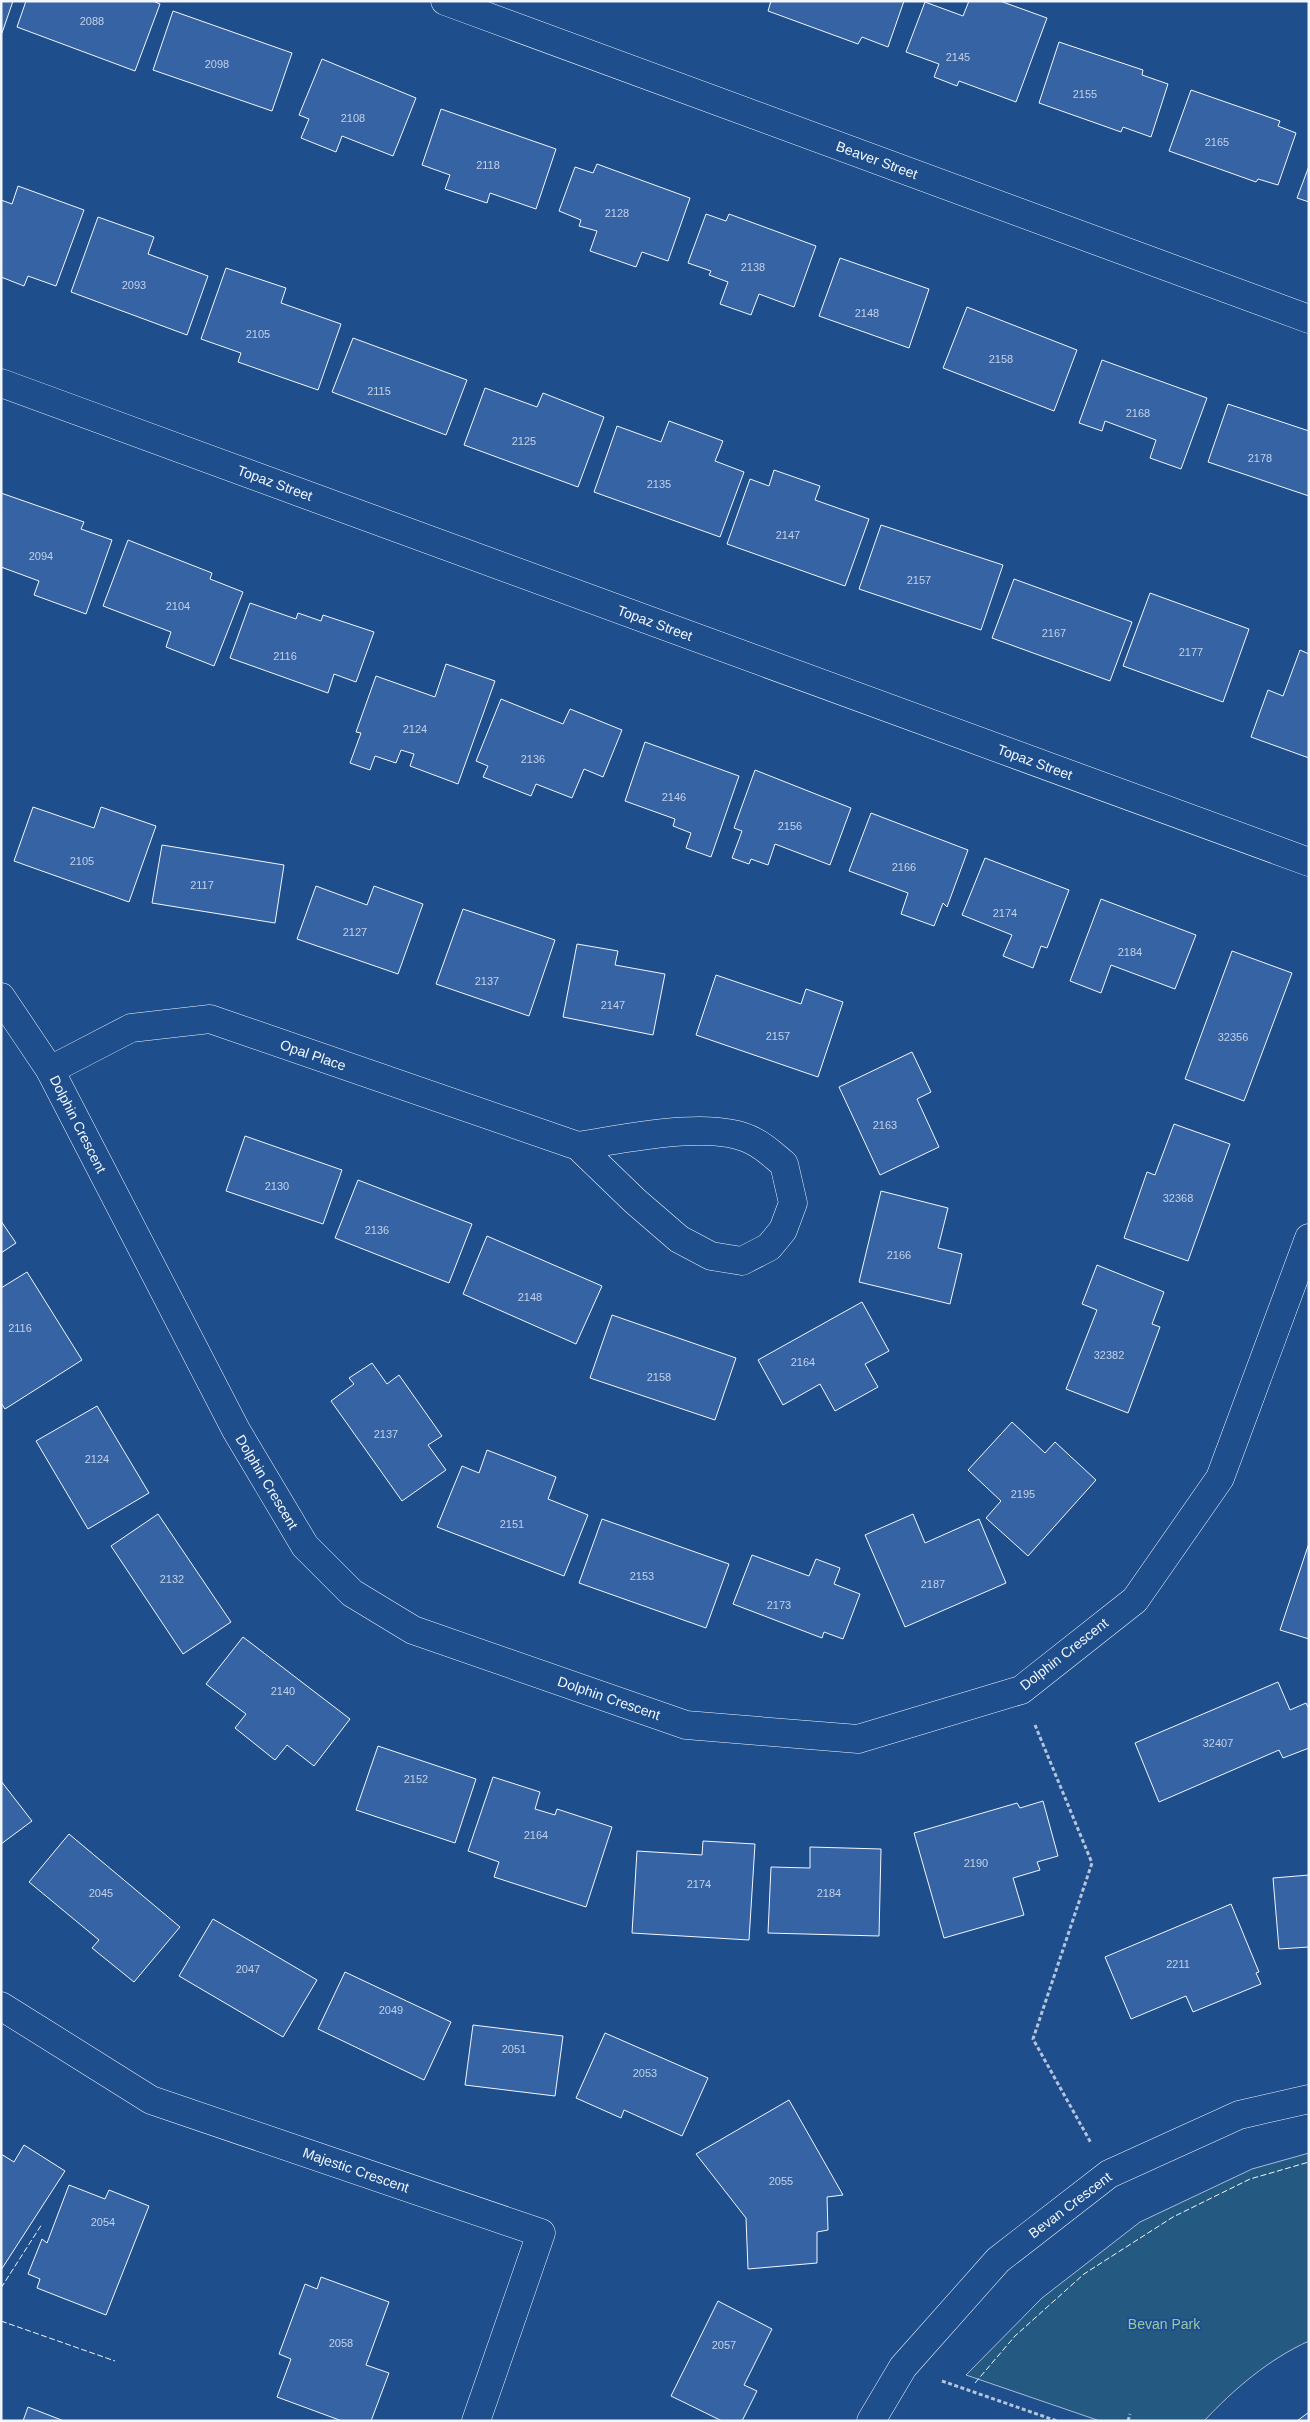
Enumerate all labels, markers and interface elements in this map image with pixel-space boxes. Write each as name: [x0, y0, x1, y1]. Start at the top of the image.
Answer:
house number: 2088: [80, 15, 104, 27]
house number: 2145: [946, 51, 970, 63]
house number: 2098: [205, 58, 229, 70]
house number: 2155: [1073, 88, 1097, 100]
house number: 2108: [341, 112, 365, 124]
house number: 2165: [1205, 136, 1229, 148]
street label: Beaver Street: [834, 138, 920, 182]
house number: 2118: [476, 159, 500, 171]
house number: 2128: [605, 207, 629, 219]
house number: 2138: [741, 261, 765, 273]
house number: 2093: [122, 279, 146, 291]
house number: 2148: [855, 307, 879, 319]
house number: 2105: [246, 328, 270, 340]
house number: 2158: [989, 353, 1013, 365]
house number: 2115: [367, 385, 391, 397]
house number: 2168: [1126, 407, 1150, 419]
house number: 2125: [512, 435, 536, 447]
house number: 2178: [1248, 452, 1272, 464]
street label: Topaz Street: [235, 462, 315, 504]
house number: 2135: [647, 478, 671, 490]
house number: 2147: [776, 529, 800, 541]
house number: 2094: [29, 550, 53, 562]
house number: 2157: [907, 574, 931, 586]
house number: 2104: [166, 600, 190, 612]
street label: Topaz Street: [615, 602, 695, 644]
house number: 2167: [1042, 627, 1066, 639]
house number: 2177: [1179, 646, 1203, 658]
house number: 2116: [273, 650, 297, 662]
house number: 2124: [403, 723, 427, 735]
street label: Topaz Street: [995, 741, 1075, 783]
house number: 2136: [521, 753, 545, 765]
house number: 2146: [662, 791, 686, 803]
house number: 2156: [778, 820, 802, 832]
house number: 2105: [70, 855, 94, 867]
house number: 2166: [892, 861, 916, 873]
house number: 2117: [190, 879, 214, 891]
house number: 2174: [993, 907, 1017, 919]
house number: 2127: [343, 926, 367, 938]
house number: 2184: [1118, 946, 1142, 958]
house number: 2137: [475, 975, 499, 987]
house number: 2147: [601, 999, 625, 1011]
house number: 2157: [766, 1030, 790, 1042]
house number: 32356: [1218, 1031, 1248, 1043]
street label: Opal Place: [278, 1036, 348, 1074]
street label: Dolphin Crescent: [46, 1073, 110, 1176]
house number: 2163: [873, 1119, 897, 1131]
house number: 2130: [265, 1180, 289, 1192]
house number: 32368: [1163, 1192, 1193, 1204]
house number: 2136: [365, 1224, 389, 1236]
house number: 2166: [887, 1249, 911, 1261]
house number: 2148: [518, 1291, 542, 1303]
house number: 2116: [8, 1322, 32, 1334]
house number: 32382: [1094, 1349, 1124, 1361]
house number: 2164: [791, 1356, 815, 1368]
house number: 2158: [647, 1371, 671, 1383]
house number: 2137: [374, 1428, 398, 1440]
street label: Dolphin Crescent: [232, 1432, 302, 1532]
house number: 2124: [85, 1453, 109, 1465]
house number: 2195: [1011, 1488, 1035, 1500]
house number: 2151: [500, 1518, 524, 1530]
house number: 2153: [630, 1570, 654, 1582]
house number: 2132: [160, 1573, 184, 1585]
house number: 2187: [921, 1578, 945, 1590]
house number: 2173: [767, 1599, 791, 1611]
street label: Dolphin Crescent: [1017, 1615, 1111, 1693]
street label: Dolphin Crescent: [556, 1673, 662, 1723]
house number: 2140: [271, 1685, 295, 1697]
house number: 32407: [1203, 1737, 1233, 1749]
house number: 2152: [404, 1773, 428, 1785]
house number: 2164: [524, 1829, 548, 1841]
house number: 2190: [964, 1857, 988, 1869]
house number: 2174: [687, 1878, 711, 1890]
house number: 2045: [89, 1887, 113, 1899]
house number: 2184: [817, 1887, 841, 1899]
house number: 2211: [1166, 1958, 1190, 1970]
house number: 2047: [236, 1963, 260, 1975]
house number: 2049: [379, 2004, 403, 2016]
house number: 2051: [502, 2043, 526, 2055]
house number: 2053: [633, 2067, 657, 2079]
street label: Majestic Crescent: [301, 2144, 411, 2196]
street label: Bevan Crescent: [1025, 2169, 1115, 2241]
house number: 2055: [769, 2175, 793, 2187]
house number: 2054: [91, 2216, 115, 2228]
park label: Bevan Park: [1128, 2316, 1201, 2332]
house number: 2058: [329, 2337, 353, 2349]
house number: 2057: [712, 2339, 736, 2351]

